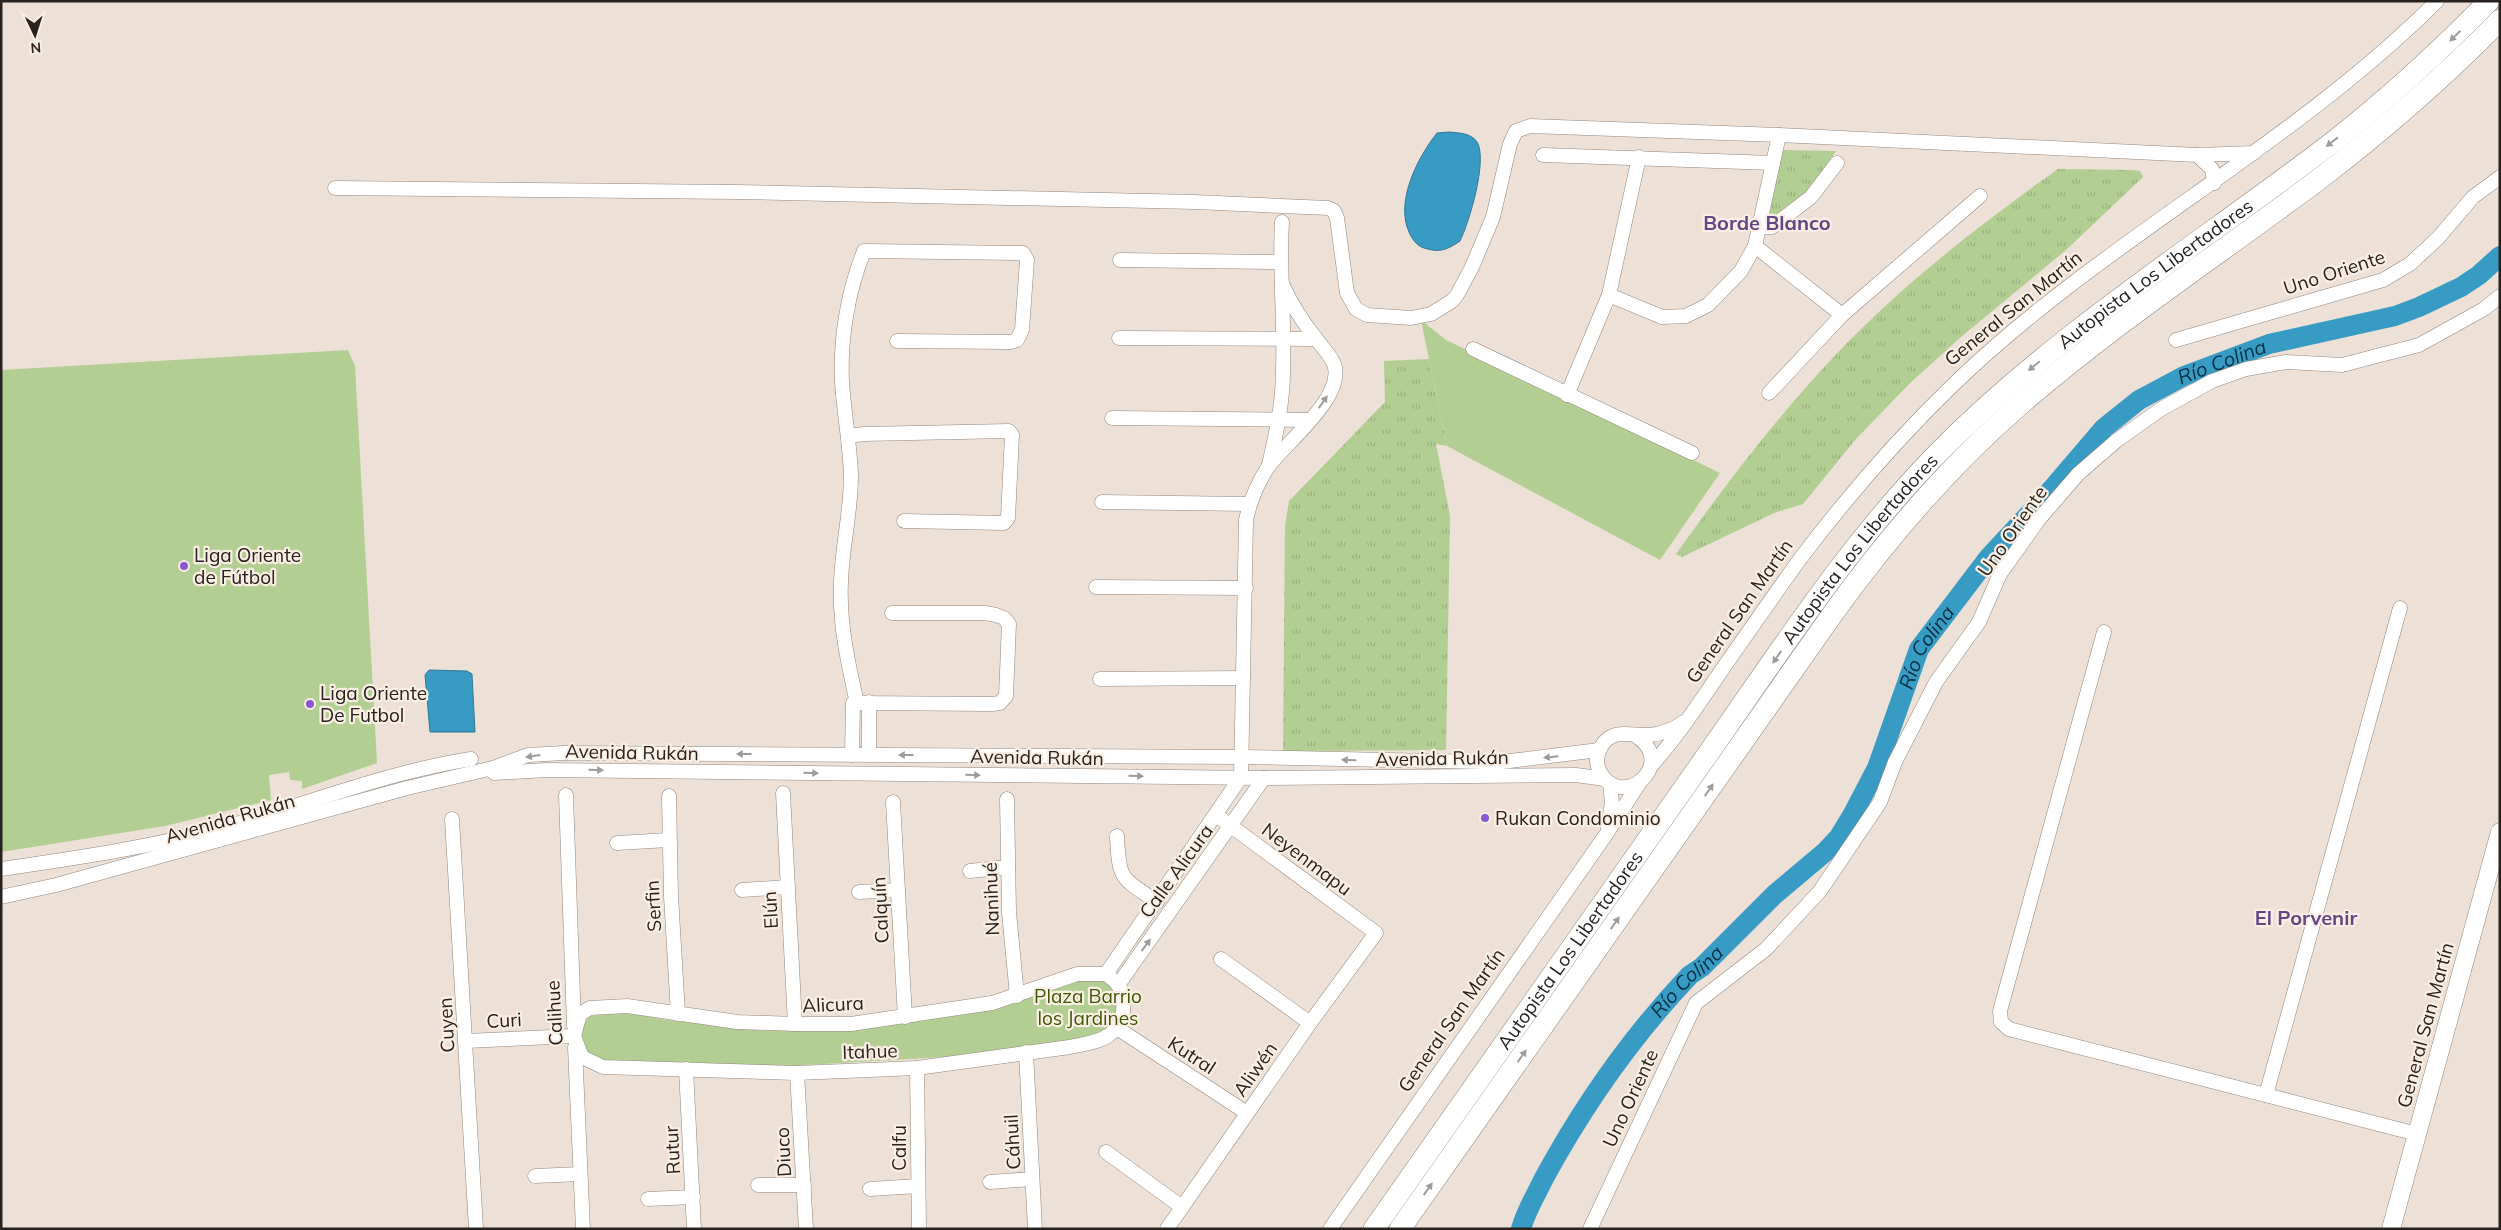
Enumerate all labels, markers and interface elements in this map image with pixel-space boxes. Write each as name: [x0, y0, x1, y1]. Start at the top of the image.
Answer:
north arrow: [10, 10, 60, 60]
one-way arrow: [2449, 30, 2461, 42]
text: N: [30, 39, 42, 57]
one-way arrow: [2326, 137, 2339, 148]
street label: Autopista Los Libertadores: [2053, 193, 2258, 354]
district label: Borde Blanco: [1703, 210, 1831, 235]
street label: Uno Oriente: [2280, 244, 2388, 300]
street label: General San Martín: [1939, 245, 2087, 371]
water label: Río Colina: [2174, 333, 2270, 389]
one-way arrow: [2029, 360, 2041, 372]
one-way arrow: [1318, 395, 1328, 409]
street label: Autopista Los Libertadores: [1776, 449, 1943, 649]
street label: Uno Oriente: [1972, 481, 2052, 581]
street label: General San Martín: [1680, 534, 1798, 688]
place label: Liga Oriente de Fútbol: [194, 543, 301, 589]
marker: Liga Oriente de Fútbol: [178, 560, 190, 572]
water label: Río Colina: [1893, 600, 1960, 692]
one-way arrow: [1772, 650, 1782, 663]
place label: Liga Oriente De Futbol: [320, 681, 427, 727]
marker: Liga Oriente De Futbol: [304, 698, 316, 710]
street label: Avenida Rukán: [565, 739, 699, 765]
street label: Avenida Rukán: [970, 744, 1104, 770]
street label: Avenida Rukán: [1375, 745, 1509, 771]
one-way arrow: [736, 750, 752, 758]
one-way arrow: [898, 751, 914, 759]
one-way arrow: [524, 752, 540, 760]
one-way arrow: [1543, 753, 1559, 761]
one-way arrow: [1341, 756, 1357, 764]
one-way arrow: [588, 766, 604, 774]
one-way arrow: [803, 769, 819, 777]
one-way arrow: [966, 771, 982, 779]
one-way arrow: [1128, 773, 1144, 781]
one-way arrow: [1704, 783, 1714, 797]
street label: Avenida Rukán: [162, 788, 298, 848]
place label: Rukan Condominio: [1495, 806, 1661, 830]
marker: Rukan Condominio: [1479, 812, 1491, 824]
street label: Neyenmapu: [1257, 817, 1357, 901]
street label: Calle Alicura: [1134, 819, 1218, 923]
street label: Autopista Los Libertadores: [1492, 846, 1648, 1054]
street label: Nanihué: [978, 862, 1004, 936]
street label: Calquín: [866, 876, 894, 944]
street label: Serfin: [640, 880, 666, 932]
street label: Elún: [757, 890, 783, 930]
district label: El Porvenir: [2255, 905, 2357, 930]
one-way arrow: [1610, 916, 1620, 930]
one-way arrow: [1141, 938, 1151, 952]
water label: Río Colina: [1645, 940, 1728, 1022]
street label: General San Martín: [2391, 940, 2459, 1110]
street label: General San Martín: [1392, 943, 1510, 1097]
street label: Calihue: [540, 980, 568, 1046]
park label: Plaza Barrio los Jardines: [1034, 984, 1142, 1030]
street label: Alicura: [802, 990, 864, 1018]
street label: Cuyen: [433, 997, 459, 1053]
street label: Curi: [486, 1007, 522, 1033]
street label: Kutral: [1164, 1031, 1220, 1079]
street label: Aliwén: [1228, 1037, 1282, 1101]
street label: Itahue: [842, 1038, 898, 1064]
street label: Uno Oriente: [1597, 1045, 1663, 1151]
one-way arrow: [1517, 1049, 1527, 1063]
street label: Cáhuil: [999, 1114, 1025, 1170]
street label: Rutur: [659, 1125, 685, 1175]
street label: Calfu: [887, 1125, 911, 1171]
street label: Diuco: [770, 1127, 796, 1177]
one-way arrow: [1423, 1182, 1433, 1196]

